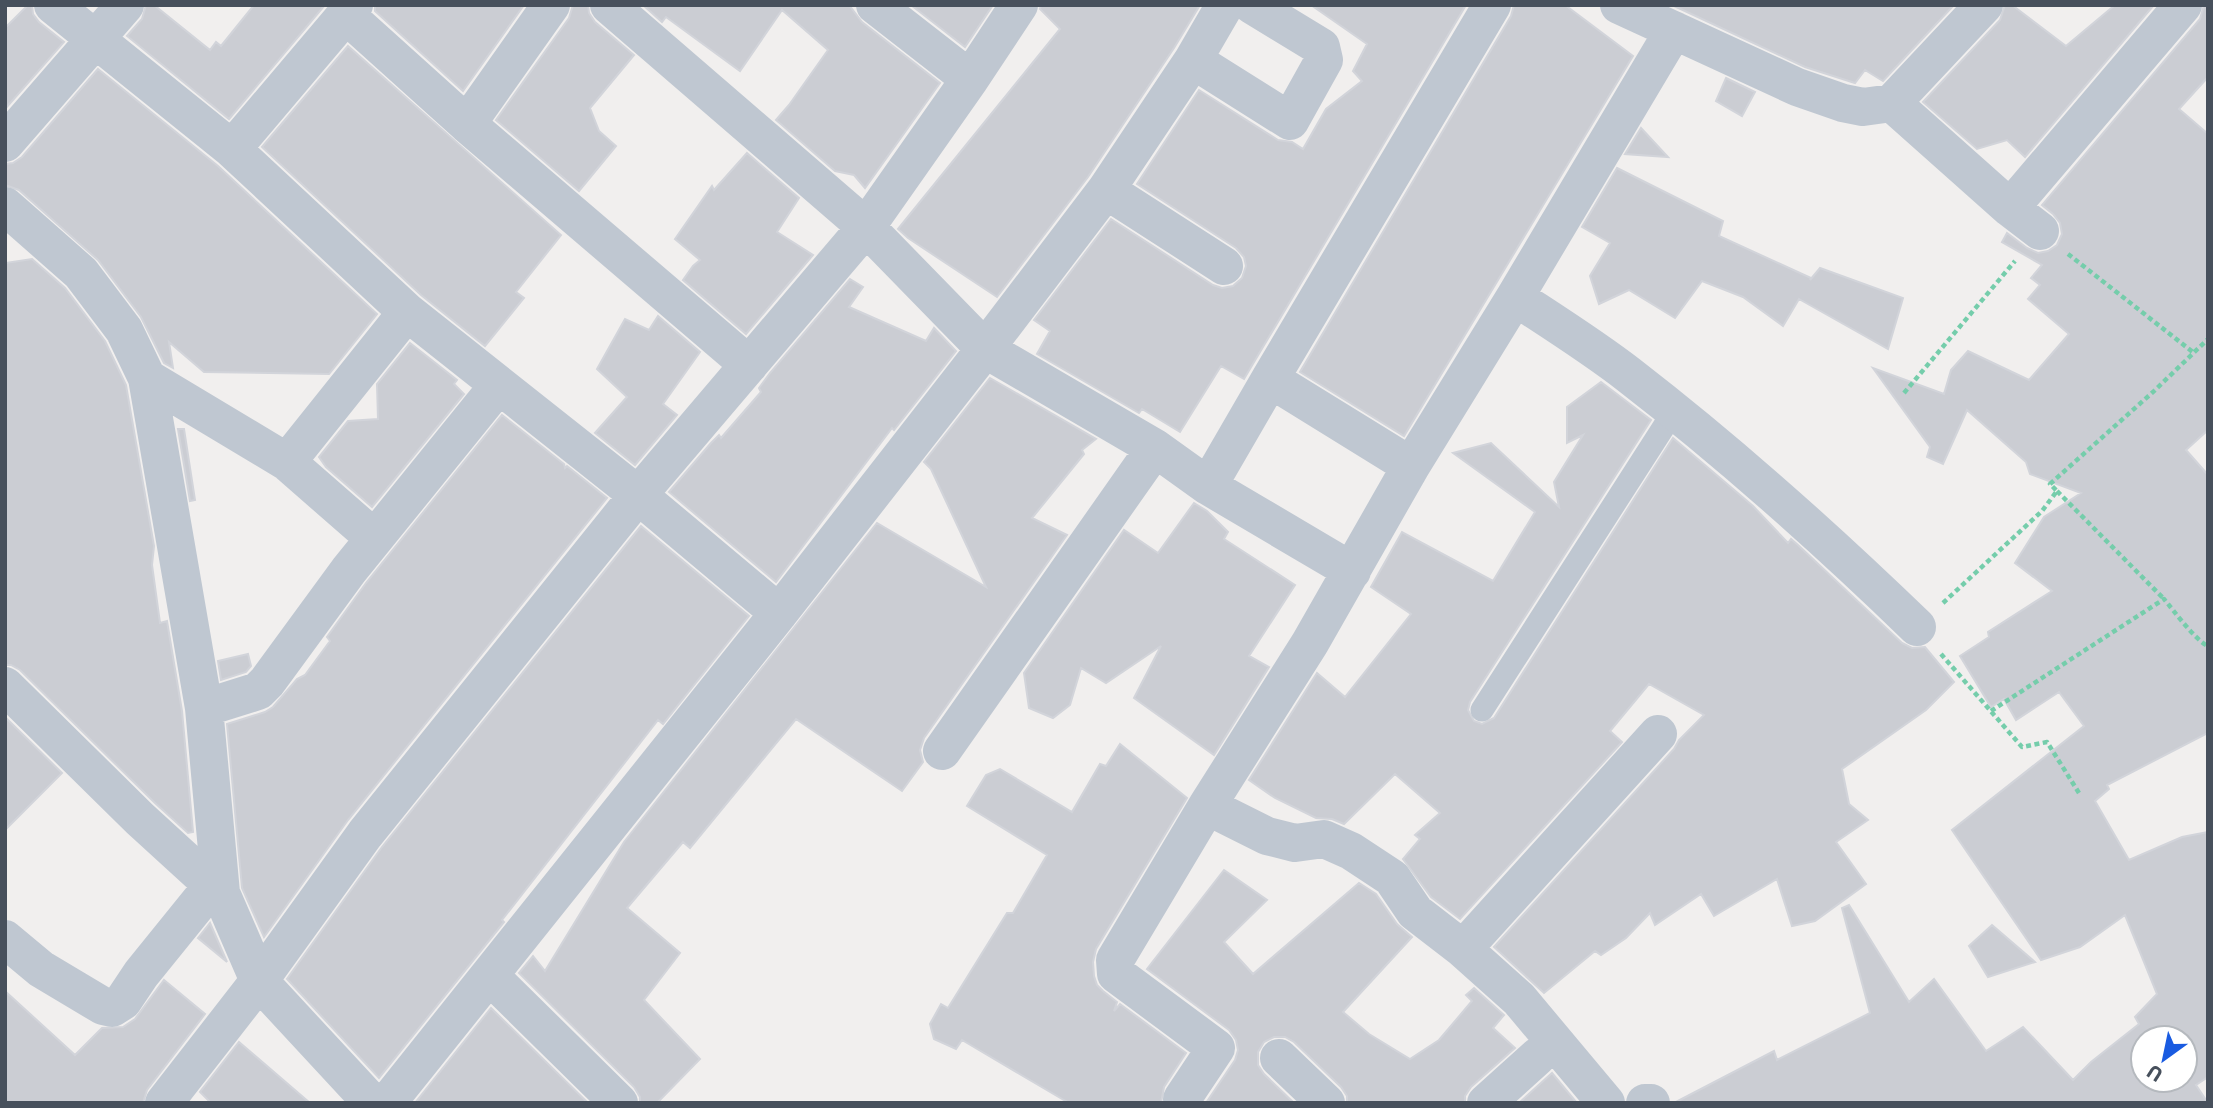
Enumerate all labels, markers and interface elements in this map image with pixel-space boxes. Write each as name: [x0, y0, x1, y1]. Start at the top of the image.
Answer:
north arrow: [2129, 1024, 2199, 1094]
text: U: [2142, 1060, 2167, 1087]

